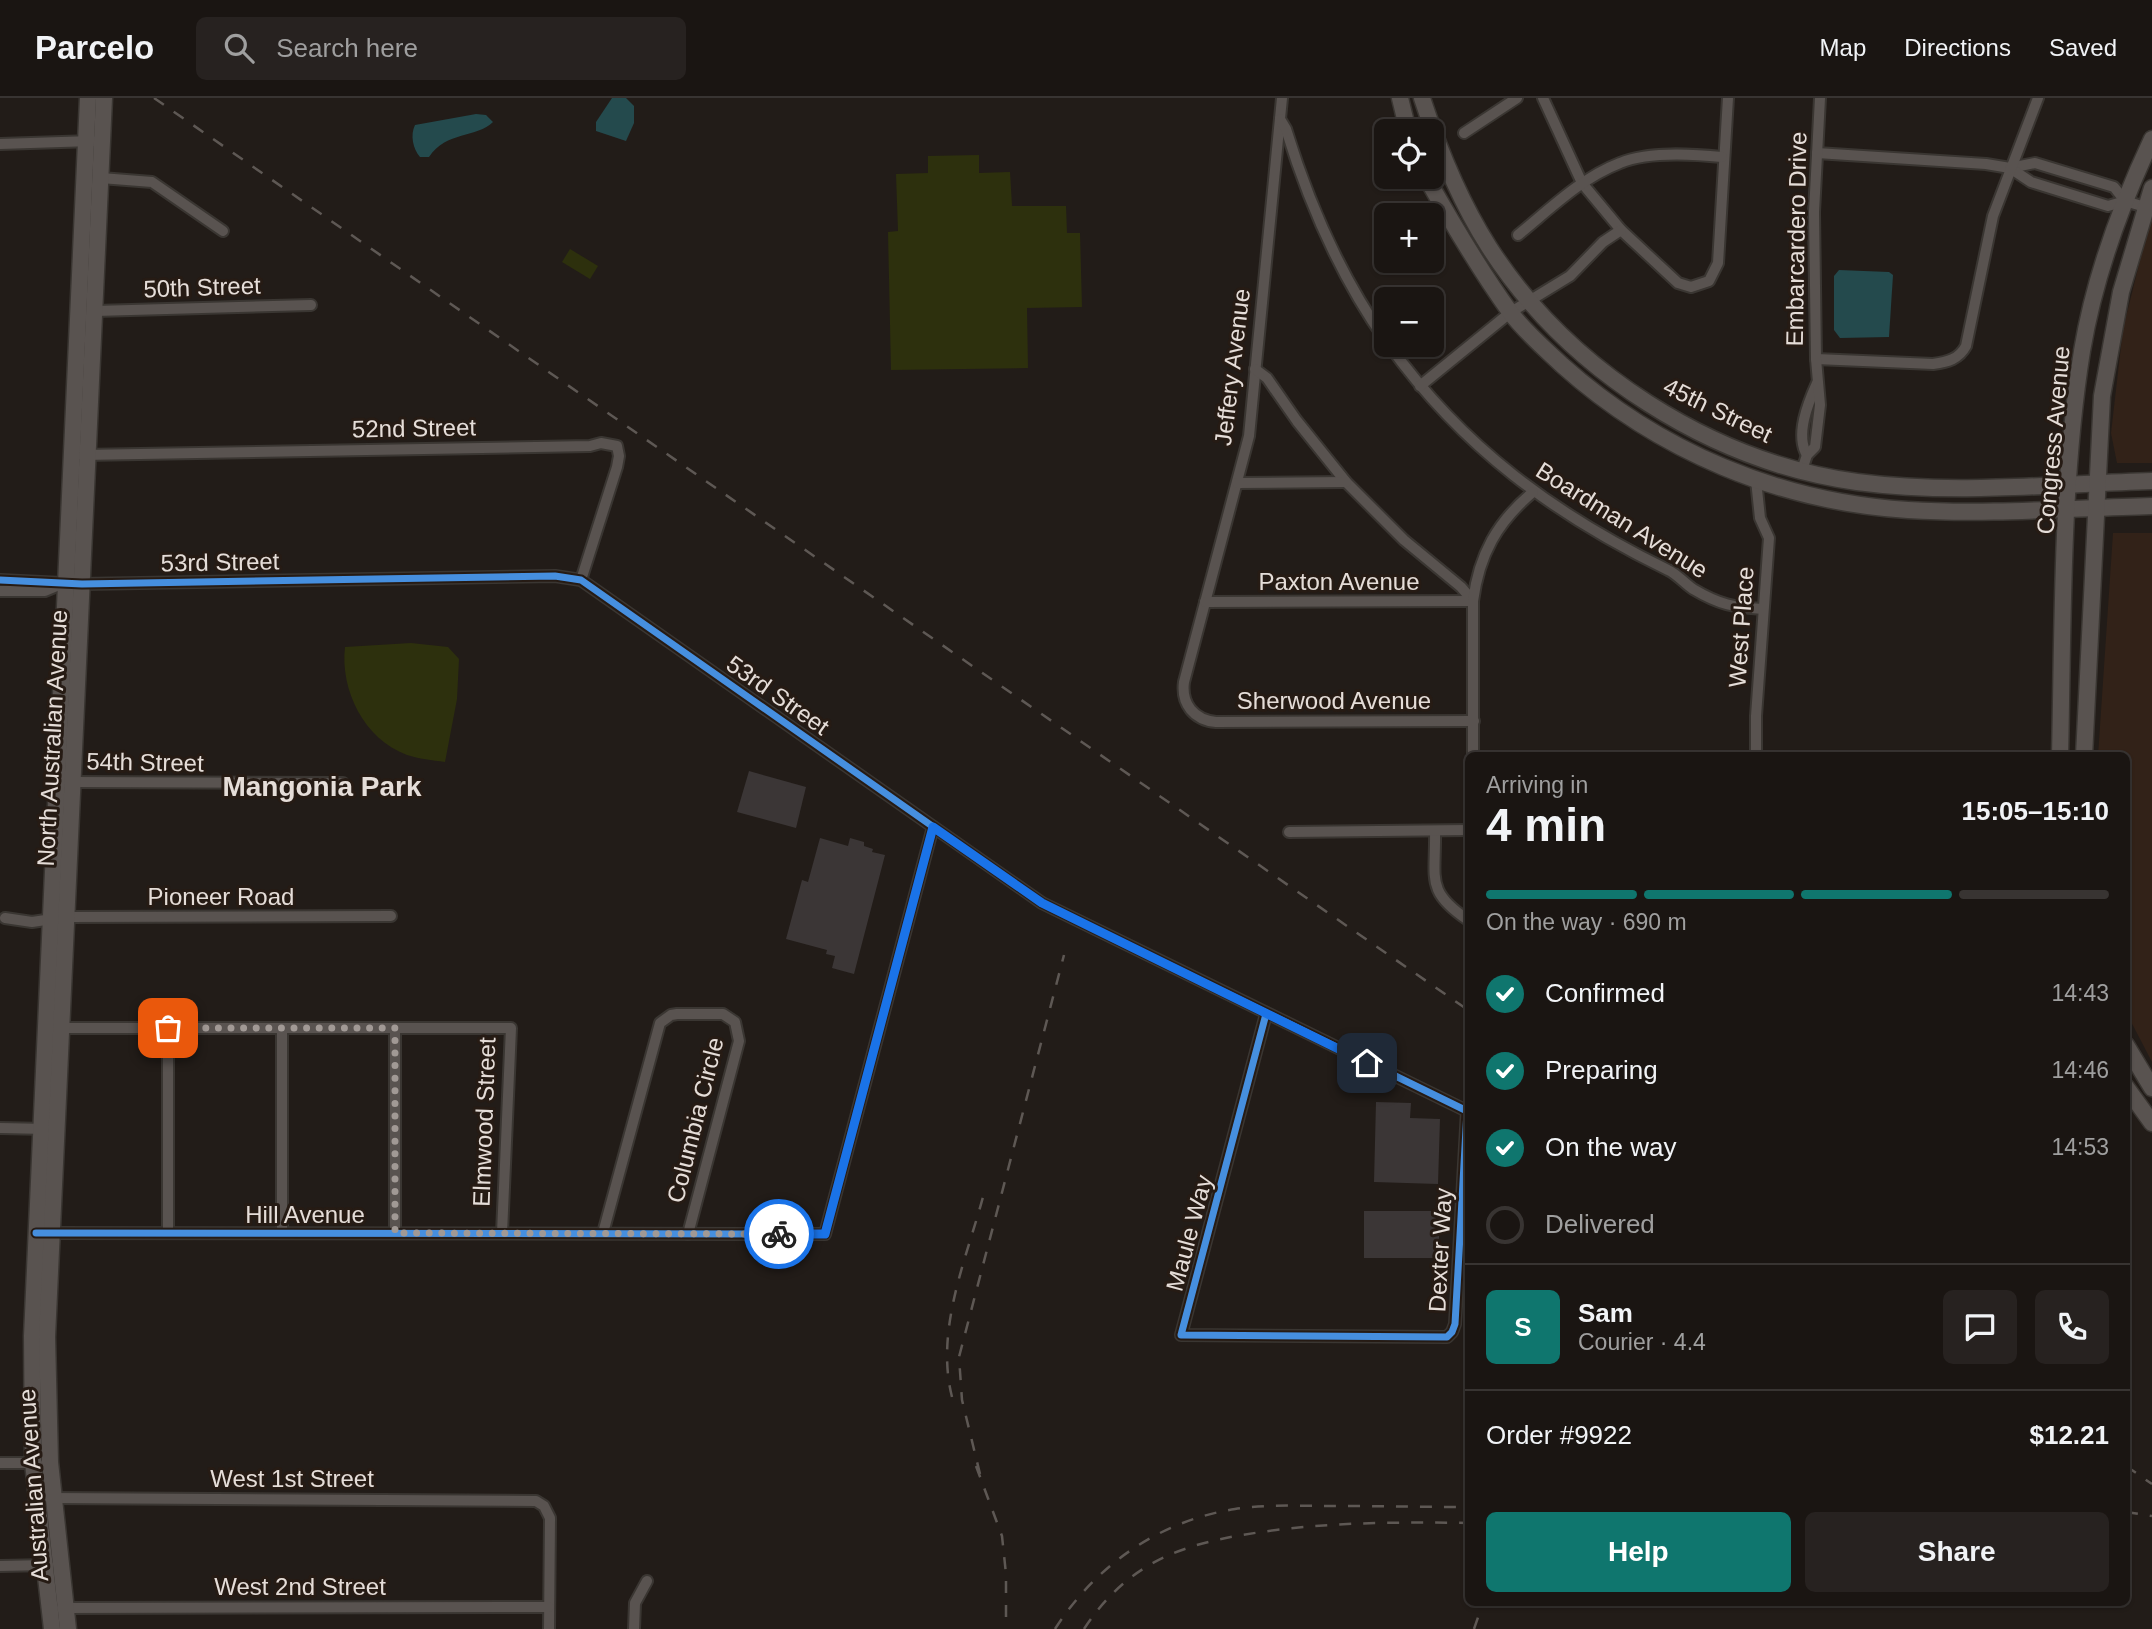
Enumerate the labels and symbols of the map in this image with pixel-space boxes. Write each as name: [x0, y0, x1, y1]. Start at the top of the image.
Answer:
street label: Embarcardero Drive: [1781, 131, 1811, 347]
street label: 50th Street: [143, 271, 261, 303]
street label: Jeffery Avenue: [1209, 287, 1255, 447]
street label: Congress Avenue: [2031, 345, 2075, 535]
street label: 45th Street: [1659, 372, 1777, 448]
street label: 52nd Street: [352, 413, 477, 443]
street label: Boardman Avenue: [1531, 456, 1713, 584]
street label: 53rd Street: [160, 547, 280, 577]
street label: West Place: [1723, 566, 1759, 688]
street label: Paxton Avenue: [1258, 568, 1420, 595]
street label: North Australian Avenue: [32, 609, 72, 867]
street label: 53rd Street: [722, 650, 835, 740]
street label: Sherwood Avenue: [1237, 687, 1431, 714]
street label: 54th Street: [86, 747, 204, 777]
district label: Mangonia Park: [222, 771, 422, 802]
street label: Pioneer Road: [148, 883, 294, 910]
pin: [138, 998, 198, 1058]
pin: [1337, 1033, 1397, 1093]
street label: Columbia Circle: [661, 1035, 729, 1205]
street label: Elmwood Street: [468, 1037, 500, 1207]
street label: Maule Way: [1161, 1172, 1217, 1294]
street label: Dexter Way: [1423, 1187, 1457, 1313]
courier: [744, 1199, 814, 1269]
street label: Hill Avenue: [245, 1201, 365, 1228]
street label: Australian Avenue: [13, 1388, 53, 1582]
street label: West 1st Street: [210, 1465, 374, 1492]
street label: West 2nd Street: [214, 1573, 386, 1600]

